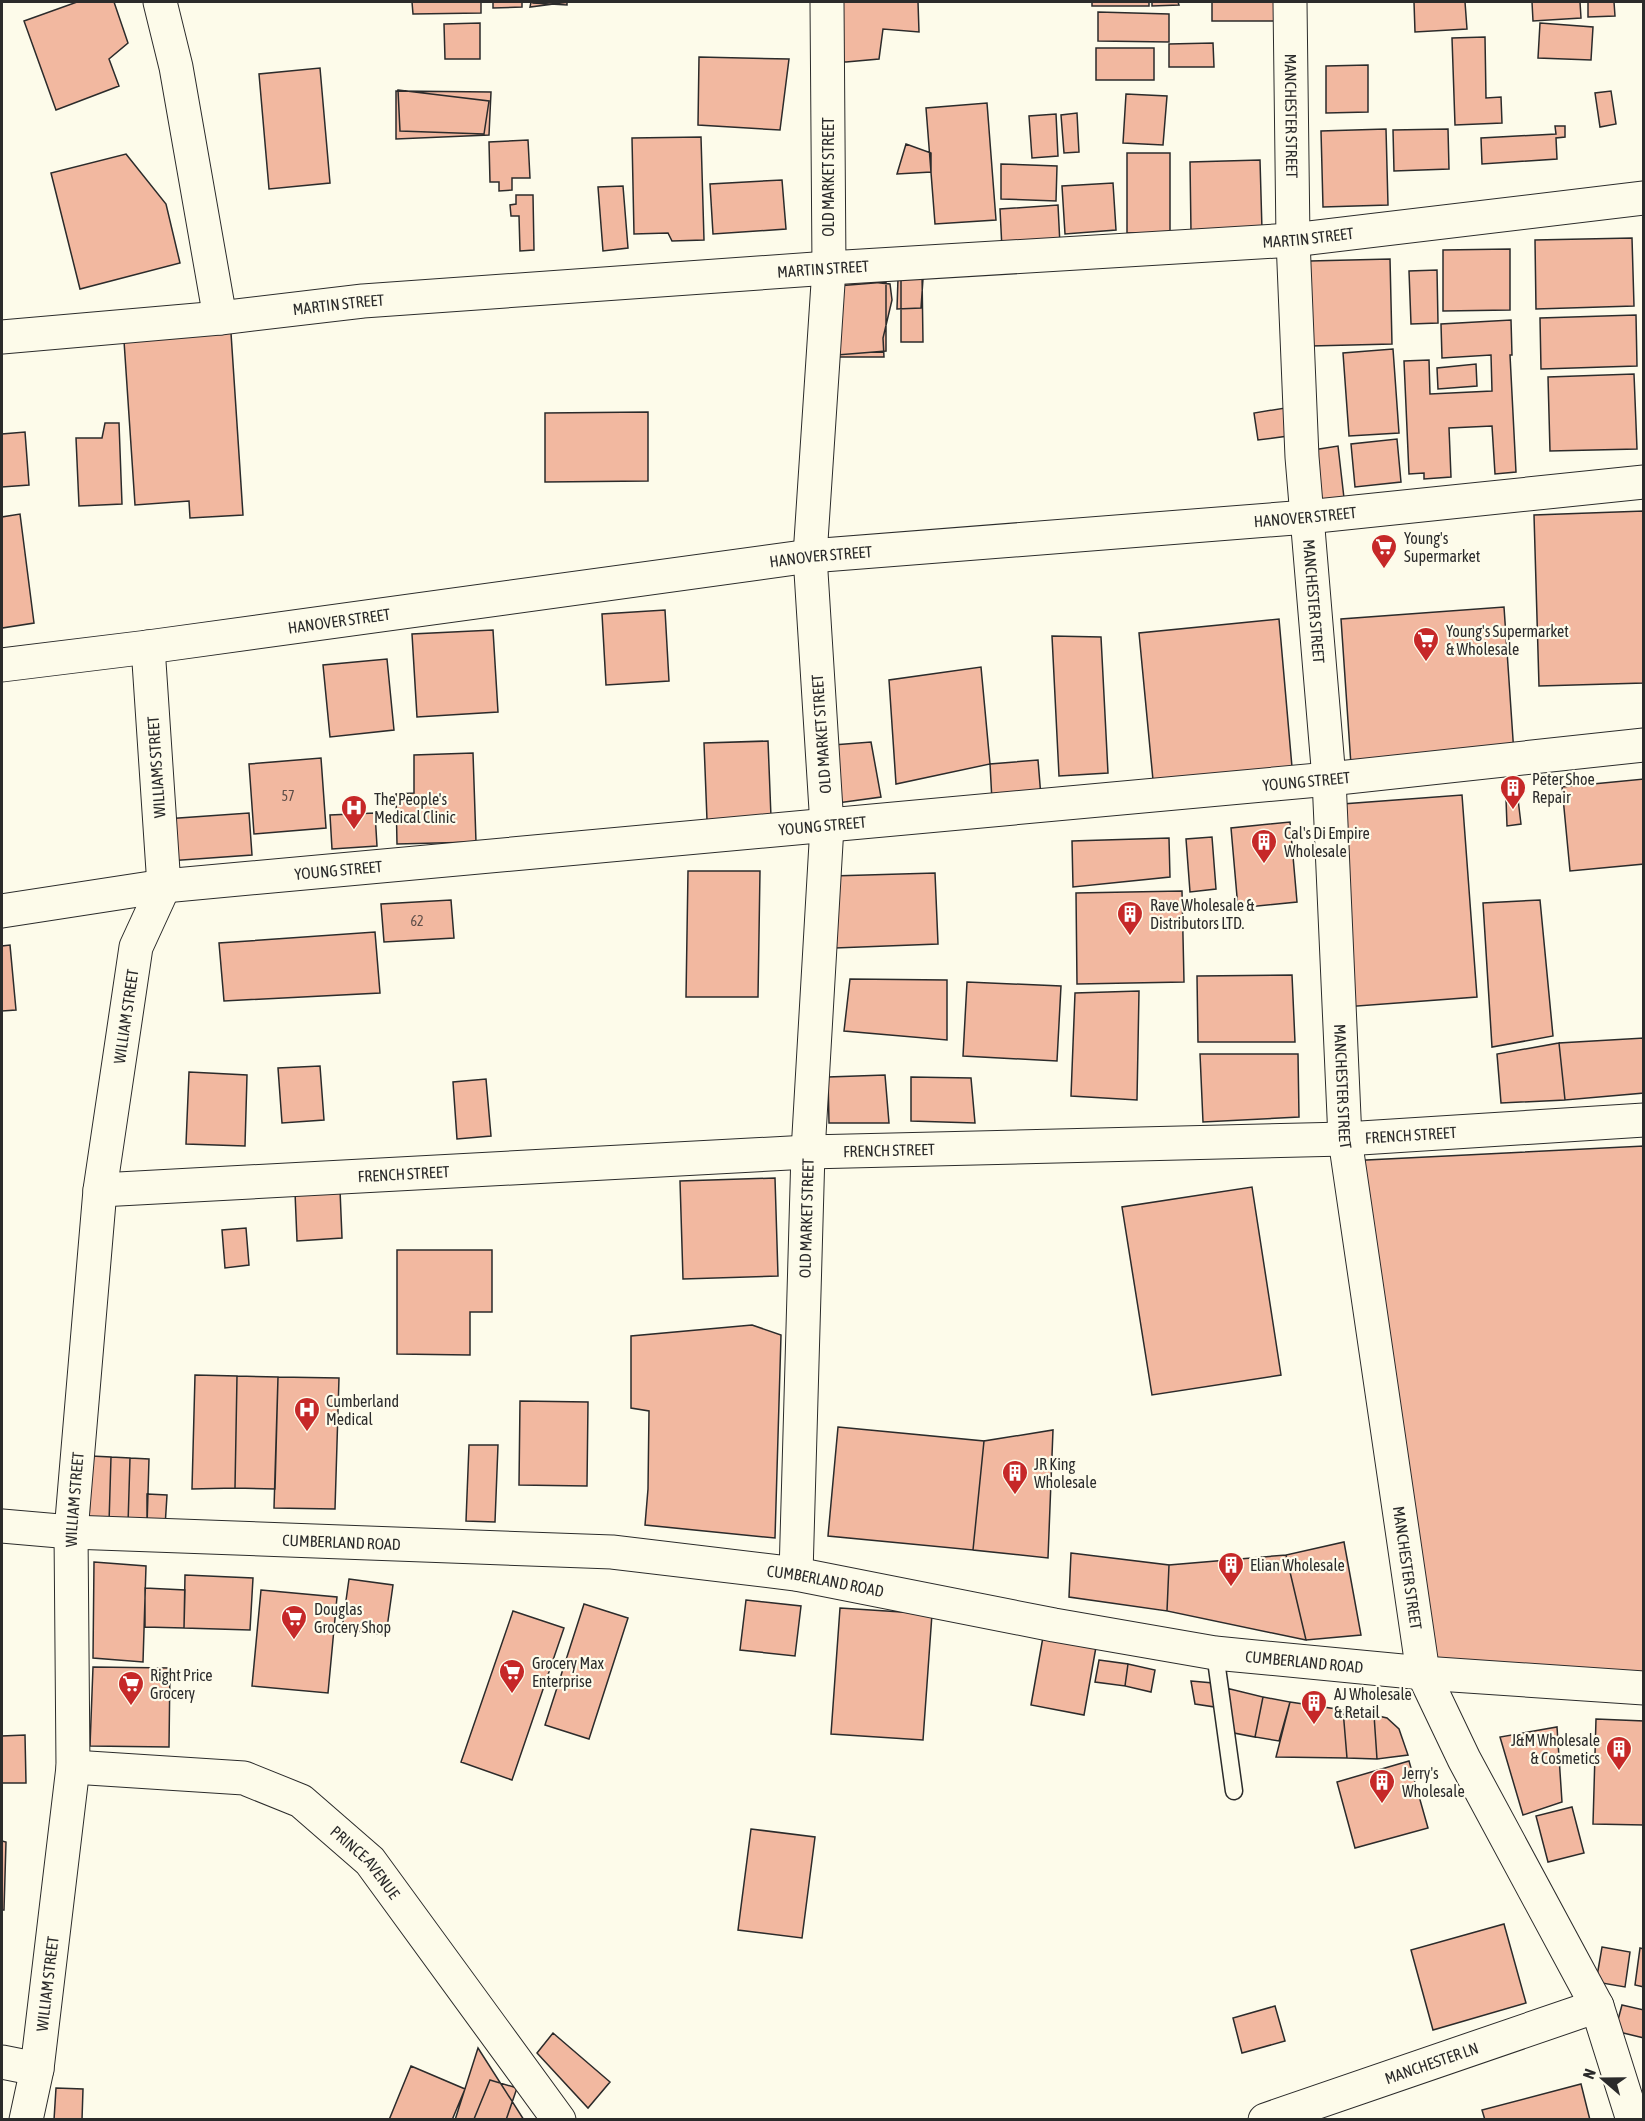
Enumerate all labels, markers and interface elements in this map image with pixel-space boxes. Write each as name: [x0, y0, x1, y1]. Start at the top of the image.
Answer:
street label: MANCHESTER STREET: [1282, 54, 1301, 178]
street label: OLD MARKET STREET: [819, 117, 837, 237]
street label: MARTIN STREET: [1262, 224, 1355, 251]
street label: MARTIN STREET: [777, 257, 869, 281]
street label: MARTIN STREET: [292, 291, 385, 318]
street label: HANOVER STREET: [1253, 503, 1357, 530]
place label: Young's Supermarket: [1404, 529, 1481, 566]
supermarket icon: Young's Supermarket: [1369, 532, 1399, 570]
street label: MANCHESTER STREET: [1300, 538, 1328, 664]
street label: HANOVER STREET: [768, 542, 873, 570]
street label: HANOVER STREET: [287, 605, 391, 637]
place label: Young's Supermarket & Wholesale: [1446, 622, 1569, 658]
supermarket icon: Young's Supermarket & Wholesale: [1411, 625, 1441, 663]
street label: OLD MARKET STREET: [808, 674, 834, 794]
street label: WILLIAMS STREET: [143, 715, 169, 819]
street label: YOUNG STREET: [1262, 768, 1351, 794]
place label: Peter Shoe Repair: [1532, 770, 1595, 807]
building icon: Peter Shoe Repair: [1498, 773, 1528, 811]
house number: 57: [281, 788, 295, 804]
place label: The People's Medical Clinic: [374, 790, 456, 826]
hospital icon: The People's Medical Clinic: [339, 793, 369, 831]
street label: YOUNG STREET: [778, 813, 867, 839]
place label: Cal's Di Empire Wholesale: [1284, 824, 1370, 860]
building icon: Cal's Di Empire Wholesale: [1249, 827, 1279, 865]
street label: YOUNG STREET: [294, 857, 383, 883]
place label: Rave Wholesale & Distributors LTD.: [1150, 896, 1255, 932]
building icon: Rave Wholesale & Distributors LTD.: [1115, 899, 1145, 937]
house number: 62: [410, 913, 424, 929]
street label: WILLIAM STREET: [110, 968, 142, 1065]
street label: MANCHESTER STREET: [1331, 1024, 1355, 1150]
street label: FRENCH STREET: [1364, 1123, 1457, 1147]
street label: FRENCH STREET: [843, 1140, 935, 1160]
street label: OLD MARKET STREET: [795, 1158, 817, 1278]
street label: FRENCH STREET: [357, 1162, 450, 1185]
place label: Cumberland Medical: [326, 1392, 399, 1428]
hospital icon: Cumberland Medical: [292, 1395, 322, 1433]
street label: WILLIAM STREET: [62, 1451, 87, 1547]
place label: JR King Wholesale: [1034, 1455, 1097, 1491]
building icon: JR King Wholesale: [1000, 1458, 1030, 1496]
street label: MANCHESTER STREET: [1390, 1505, 1426, 1631]
street label: CUMBERLAND ROAD: [282, 1531, 401, 1553]
building icon: Elian Wholesale: [1216, 1550, 1246, 1588]
place label: Elian Wholesale: [1250, 1556, 1345, 1574]
street label: CUMBERLAND ROAD: [766, 1562, 885, 1600]
place label: Douglas Grocery Shop: [314, 1600, 391, 1637]
supermarket icon: Douglas Grocery Shop: [279, 1603, 309, 1641]
street label: CUMBERLAND ROAD: [1244, 1647, 1364, 1676]
place label: Grocery Max Enterprise: [532, 1654, 605, 1691]
supermarket icon: Grocery Max Enterprise: [497, 1657, 527, 1695]
place label: Right Price Grocery: [150, 1666, 213, 1703]
supermarket icon: Right Price Grocery: [116, 1669, 146, 1707]
place label: AJ Wholesale & Retail: [1334, 1685, 1412, 1721]
building icon: AJ Wholesale & Retail: [1299, 1688, 1329, 1726]
place label: J&M Wholesale & Cosmetics: [1511, 1731, 1600, 1767]
building icon: J&M Wholesale & Cosmetics: [1604, 1734, 1634, 1772]
place label: Jerry's Wholesale: [1402, 1764, 1465, 1800]
building icon: Jerry's Wholesale: [1367, 1767, 1397, 1805]
street label: PRINCE AVENUE: [327, 1822, 404, 1902]
street label: WILLIAM STREET: [33, 1935, 62, 2032]
street label: MANCHESTER LN: [1382, 2038, 1481, 2087]
north arrow: [1573, 2049, 1633, 2109]
text: N: [1579, 2066, 1599, 2081]

